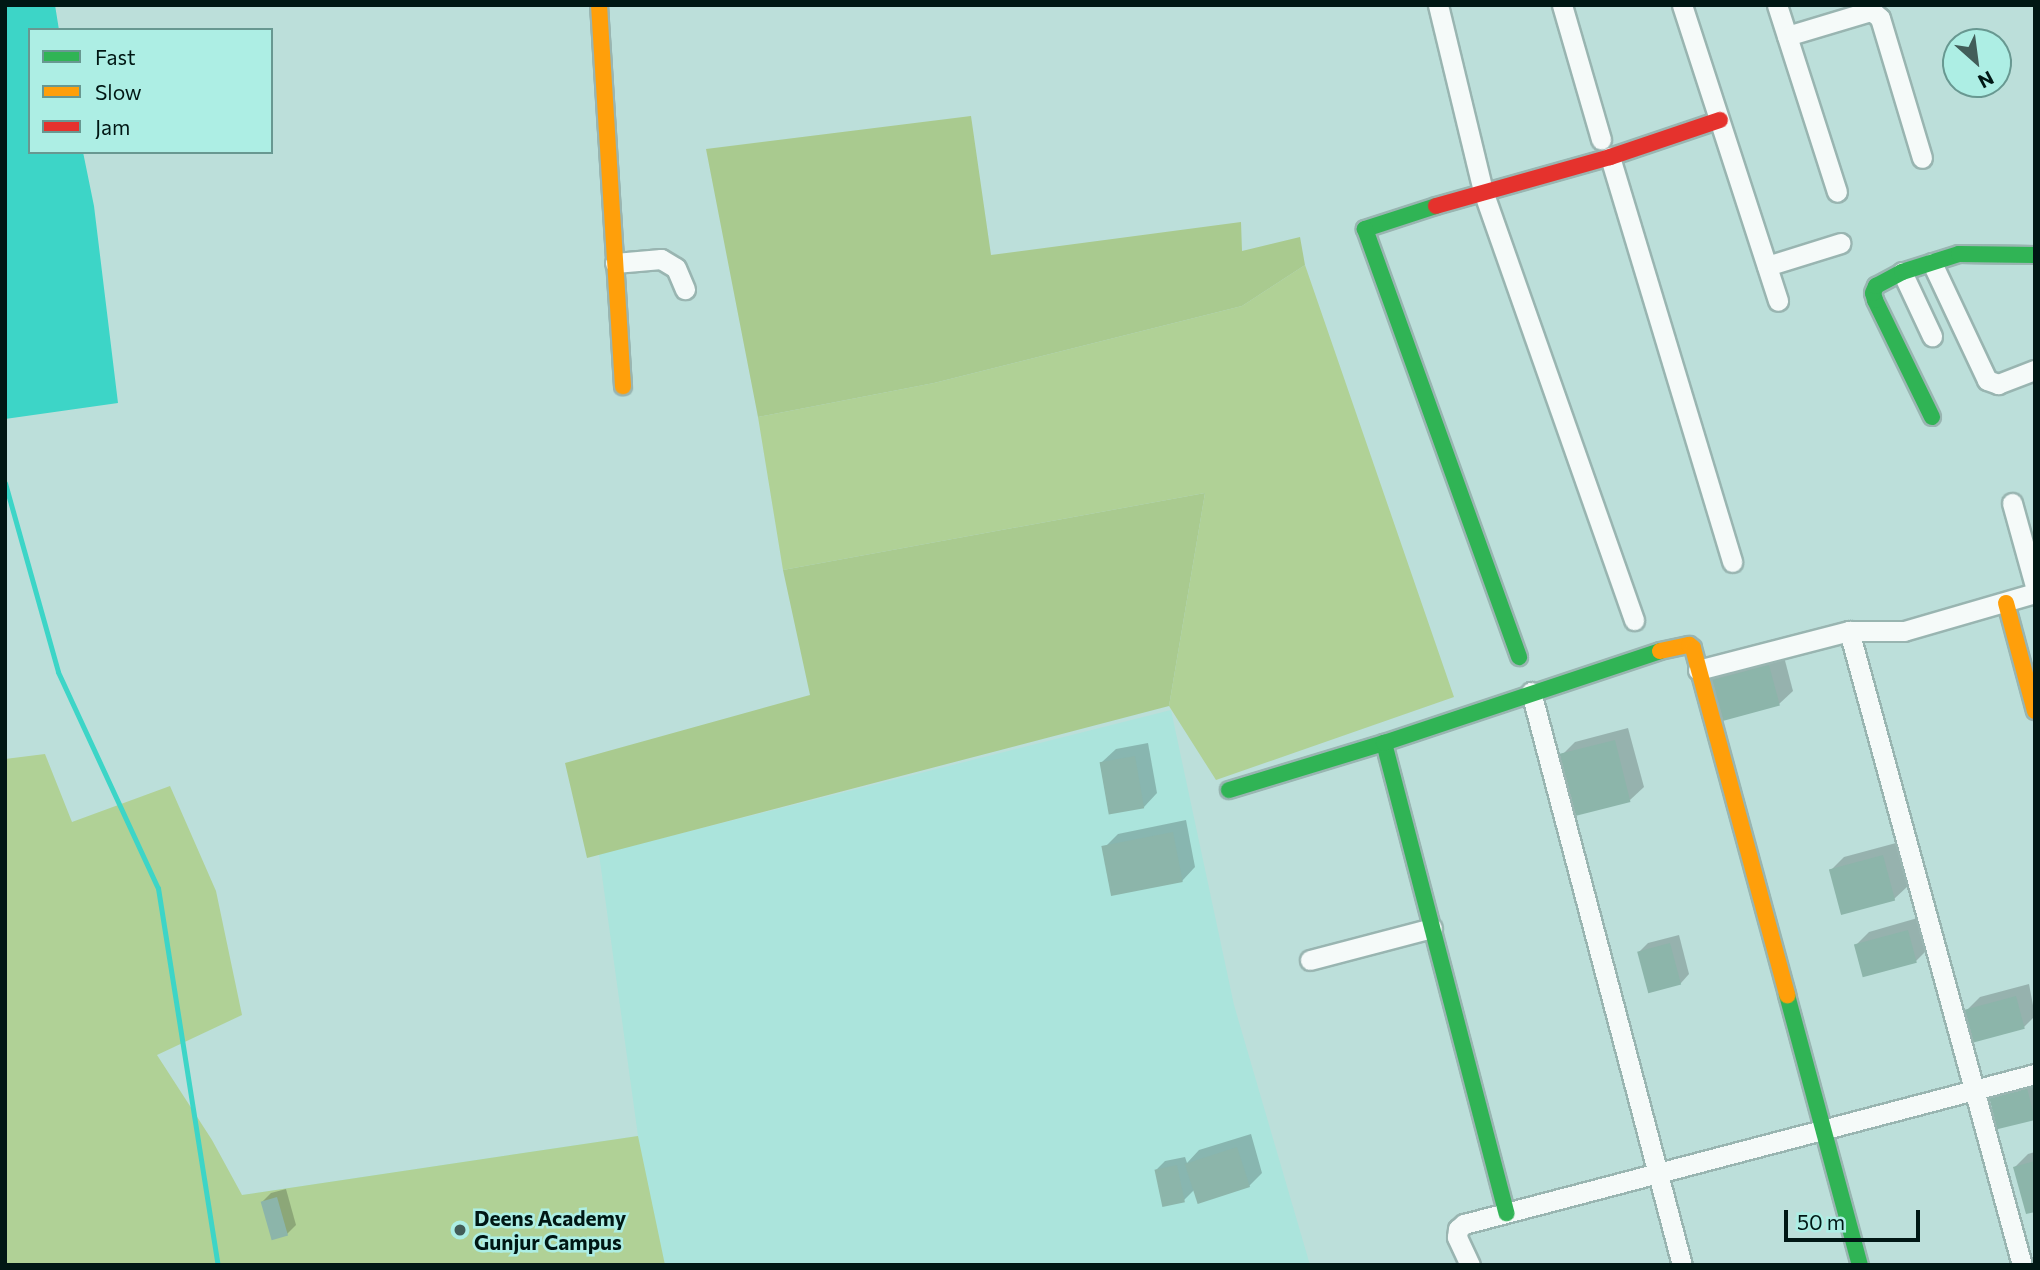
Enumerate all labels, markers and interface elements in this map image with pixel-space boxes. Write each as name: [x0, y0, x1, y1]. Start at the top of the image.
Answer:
legend: [28, 28, 273, 154]
north arrow: [1942, 28, 2012, 98]
text: Fast: [95, 44, 136, 69]
text: N: [1974, 67, 1998, 94]
text: Slow: [95, 79, 142, 104]
text: Jam: [95, 114, 130, 139]
scale bar: [1788, 1196, 1924, 1240]
place label: Deens Academy Gunjur Campus: [474, 1205, 626, 1255]
text: 50 m: [1797, 1209, 1845, 1234]
marker: Deens Academy Gunjur Campus: [452, 1222, 468, 1238]

